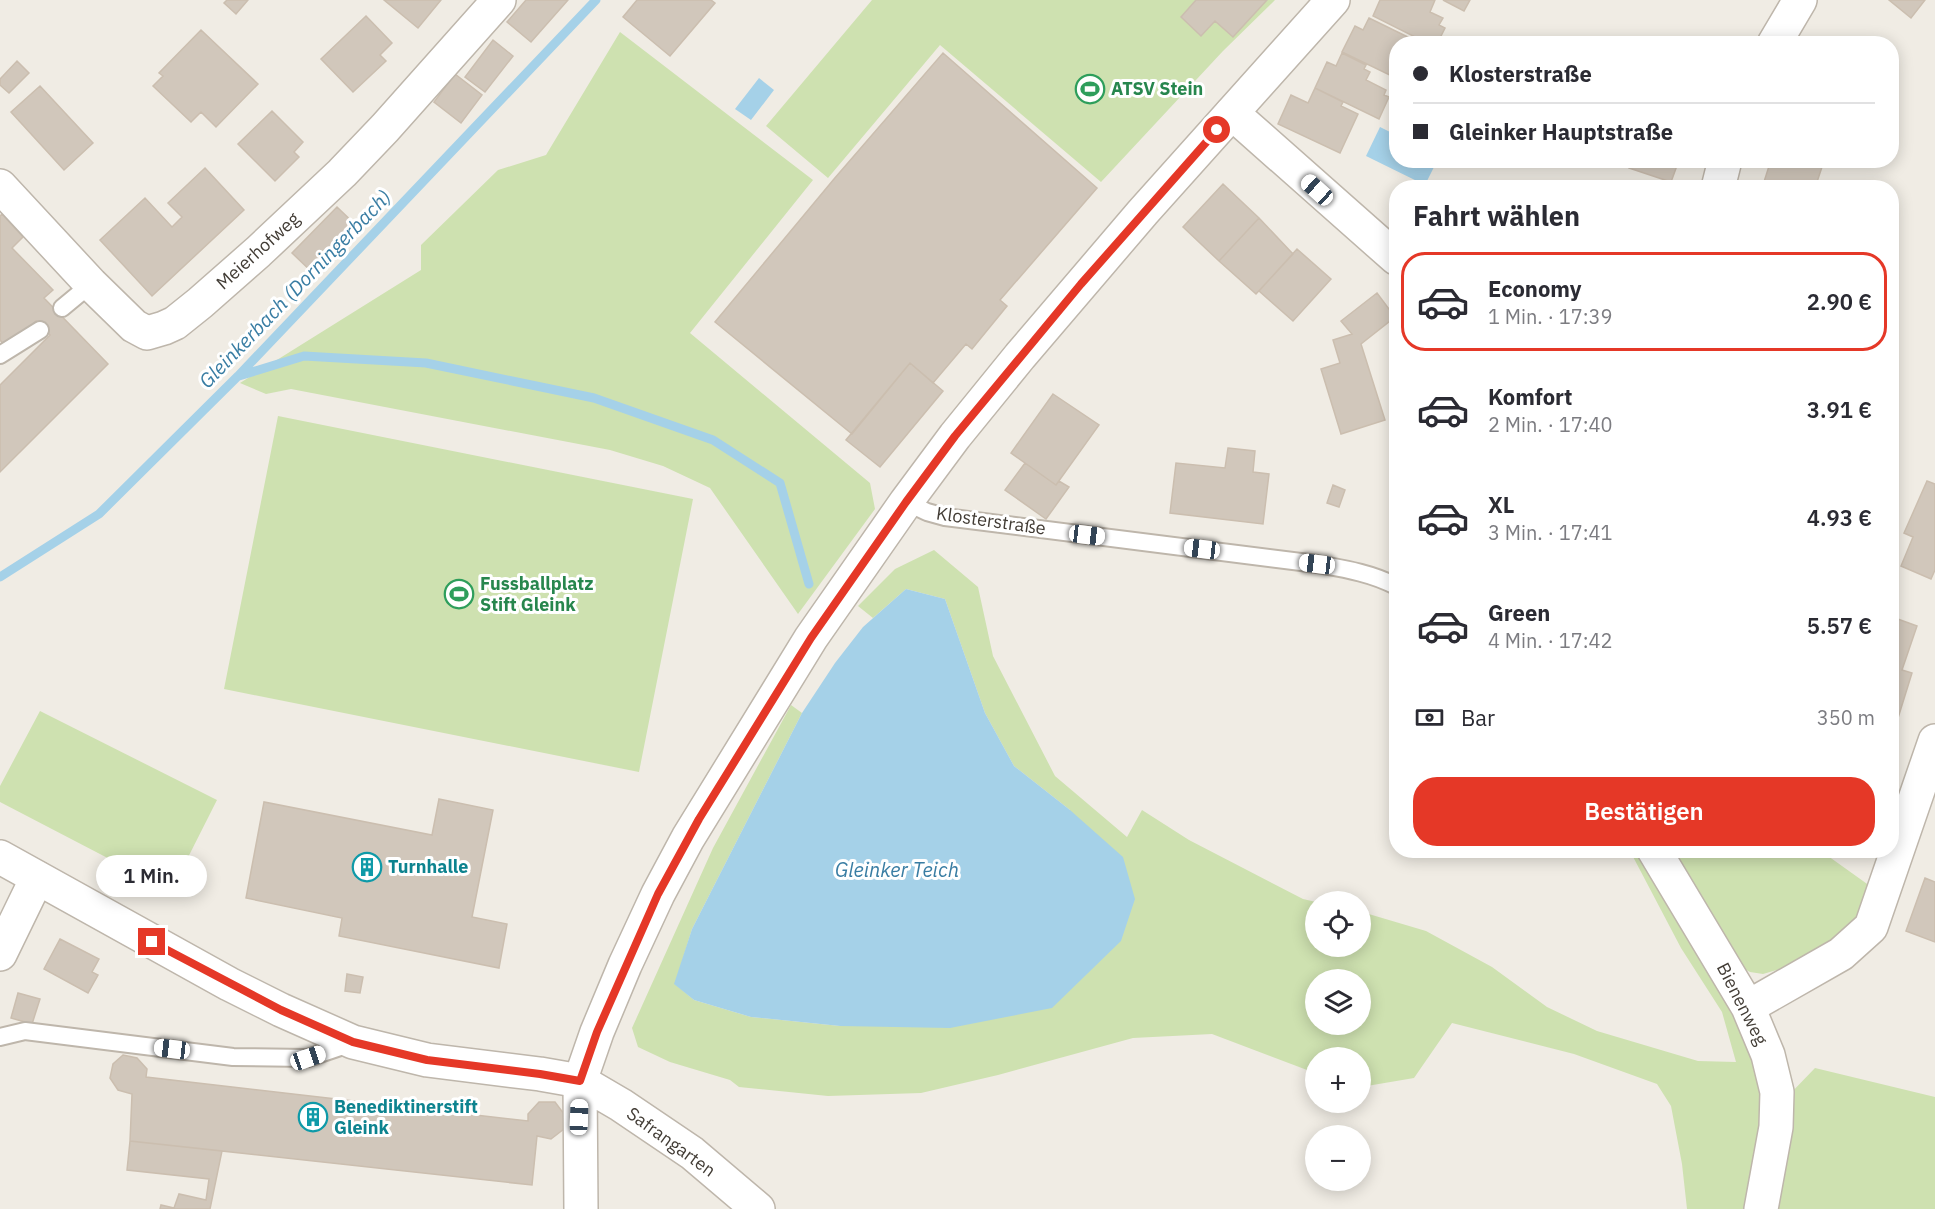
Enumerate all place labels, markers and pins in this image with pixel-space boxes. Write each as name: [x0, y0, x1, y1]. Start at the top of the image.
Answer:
sports icon: ATSV Stein: [1074, 73, 1106, 105]
place label: ATSV Stein: [1111, 77, 1203, 100]
place label: Fussballplatz Stift Gleink: [480, 572, 594, 616]
sports icon: Fussballplatz Stift Gleink: [443, 578, 475, 610]
building icon: Turnhalle: [351, 851, 383, 883]
place label: Turnhalle: [388, 855, 468, 878]
place label: Benediktinerstift Gleink: [334, 1095, 478, 1139]
building icon: Benediktinerstift Gleink: [297, 1101, 329, 1133]

